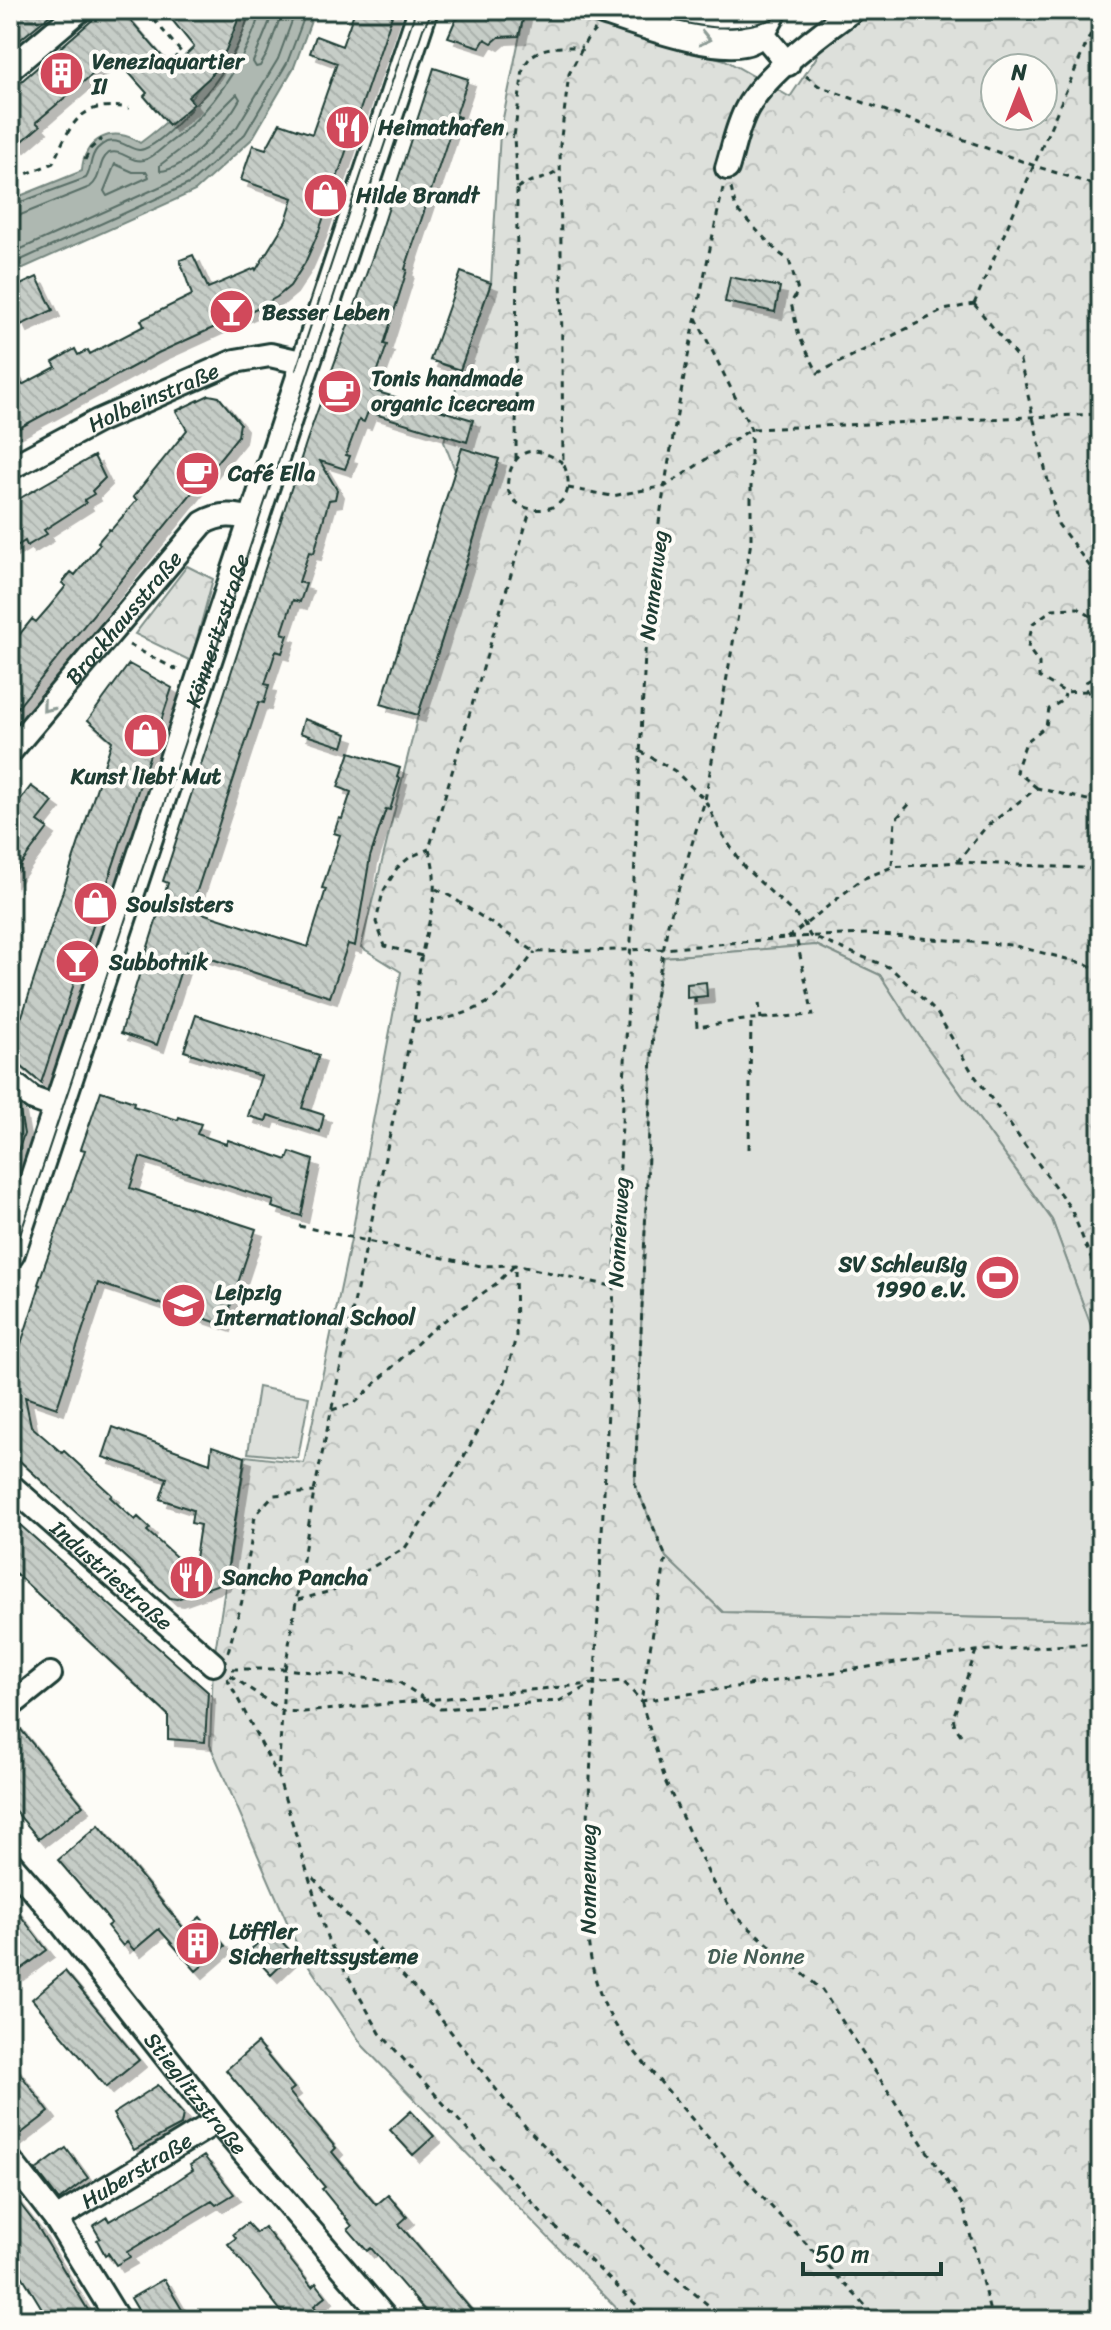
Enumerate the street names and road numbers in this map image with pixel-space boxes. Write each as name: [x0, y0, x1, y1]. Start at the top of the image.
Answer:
street label: Holbeinstraße: [80, 351, 226, 443]
street label: Nonnenweg: [627, 528, 680, 642]
street label: Brockhausstraße: [55, 542, 192, 694]
street label: Könneritzstraße: [174, 549, 261, 713]
street label: Nonnenweg: [596, 1176, 641, 1288]
street label: Industriestraße: [40, 1509, 182, 1641]
street label: Nonnenweg: [569, 1824, 608, 1934]
street label: Stieglitzstraße: [133, 2023, 257, 2164]
street label: Huberstraße: [73, 2121, 200, 2220]

